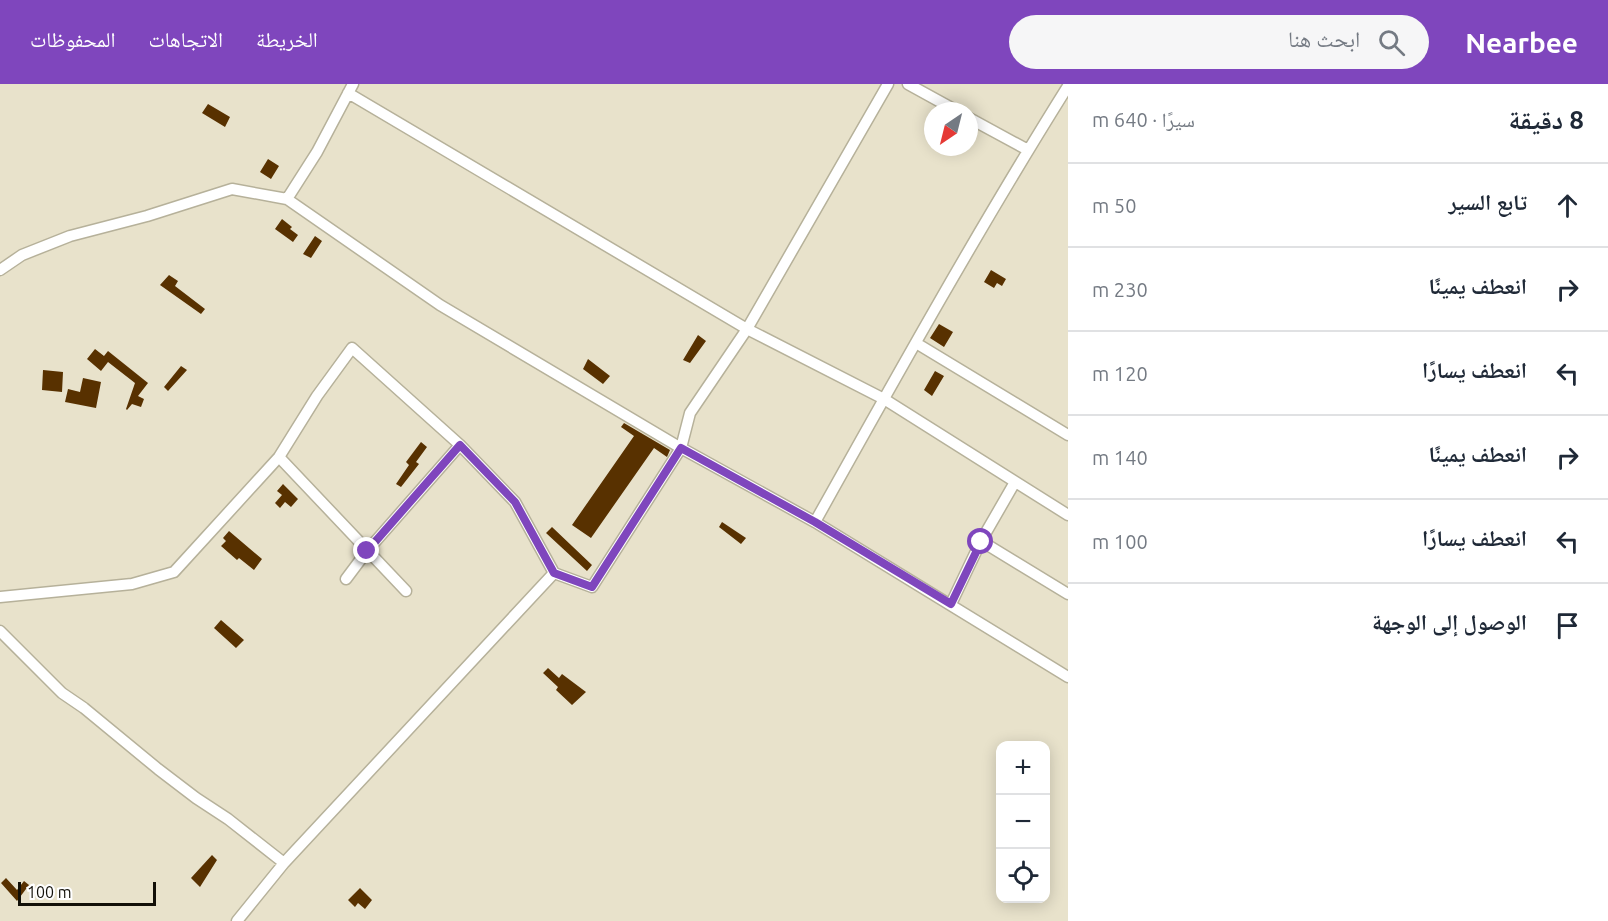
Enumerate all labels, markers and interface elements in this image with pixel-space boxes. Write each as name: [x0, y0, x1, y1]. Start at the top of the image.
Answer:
search box: [1009, 15, 1429, 69]
text: ابحث هنا: [1288, 26, 1360, 51]
icon: search: [1375, 26, 1408, 59]
text: المحفوظات: [30, 27, 115, 51]
text: الاتجاهات: [148, 27, 223, 51]
text: الخريطة: [256, 27, 318, 51]
text: Nearbee: [1465, 27, 1578, 58]
north arrow: [924, 102, 978, 156]
text: 8 دقيقة: [1509, 105, 1584, 134]
text: سيرًا · 640 m: [1092, 108, 1195, 131]
text: تابع السير: [1448, 189, 1527, 214]
icon: ahead: [1551, 189, 1584, 222]
text: 50 m: [1092, 194, 1136, 217]
text: انعطف يمينًا: [1428, 273, 1527, 298]
icon: right: [1551, 273, 1584, 306]
text: 230 m: [1092, 278, 1148, 301]
text: انعطف يسارًا: [1422, 357, 1527, 382]
icon: left: [1551, 357, 1584, 390]
text: 120 m: [1092, 362, 1148, 385]
text: انعطف يمينًا: [1428, 441, 1527, 466]
icon: right: [1551, 441, 1584, 474]
text: 140 m: [1092, 446, 1148, 469]
text: انعطف يسارًا: [1422, 525, 1527, 550]
icon: left: [1551, 525, 1584, 558]
route start: [967, 528, 993, 554]
text: 100 m: [1092, 530, 1148, 553]
route end: [353, 537, 379, 563]
text: الوصول إلى الوجهة: [1372, 609, 1527, 634]
icon: arrive: [1551, 609, 1584, 642]
map controls: [996, 741, 1050, 903]
button: +: [996, 741, 1050, 795]
button: −: [996, 795, 1050, 849]
button: locate: [996, 849, 1050, 903]
scale bar: [18, 879, 156, 906]
text: 100 m: [27, 883, 72, 901]

